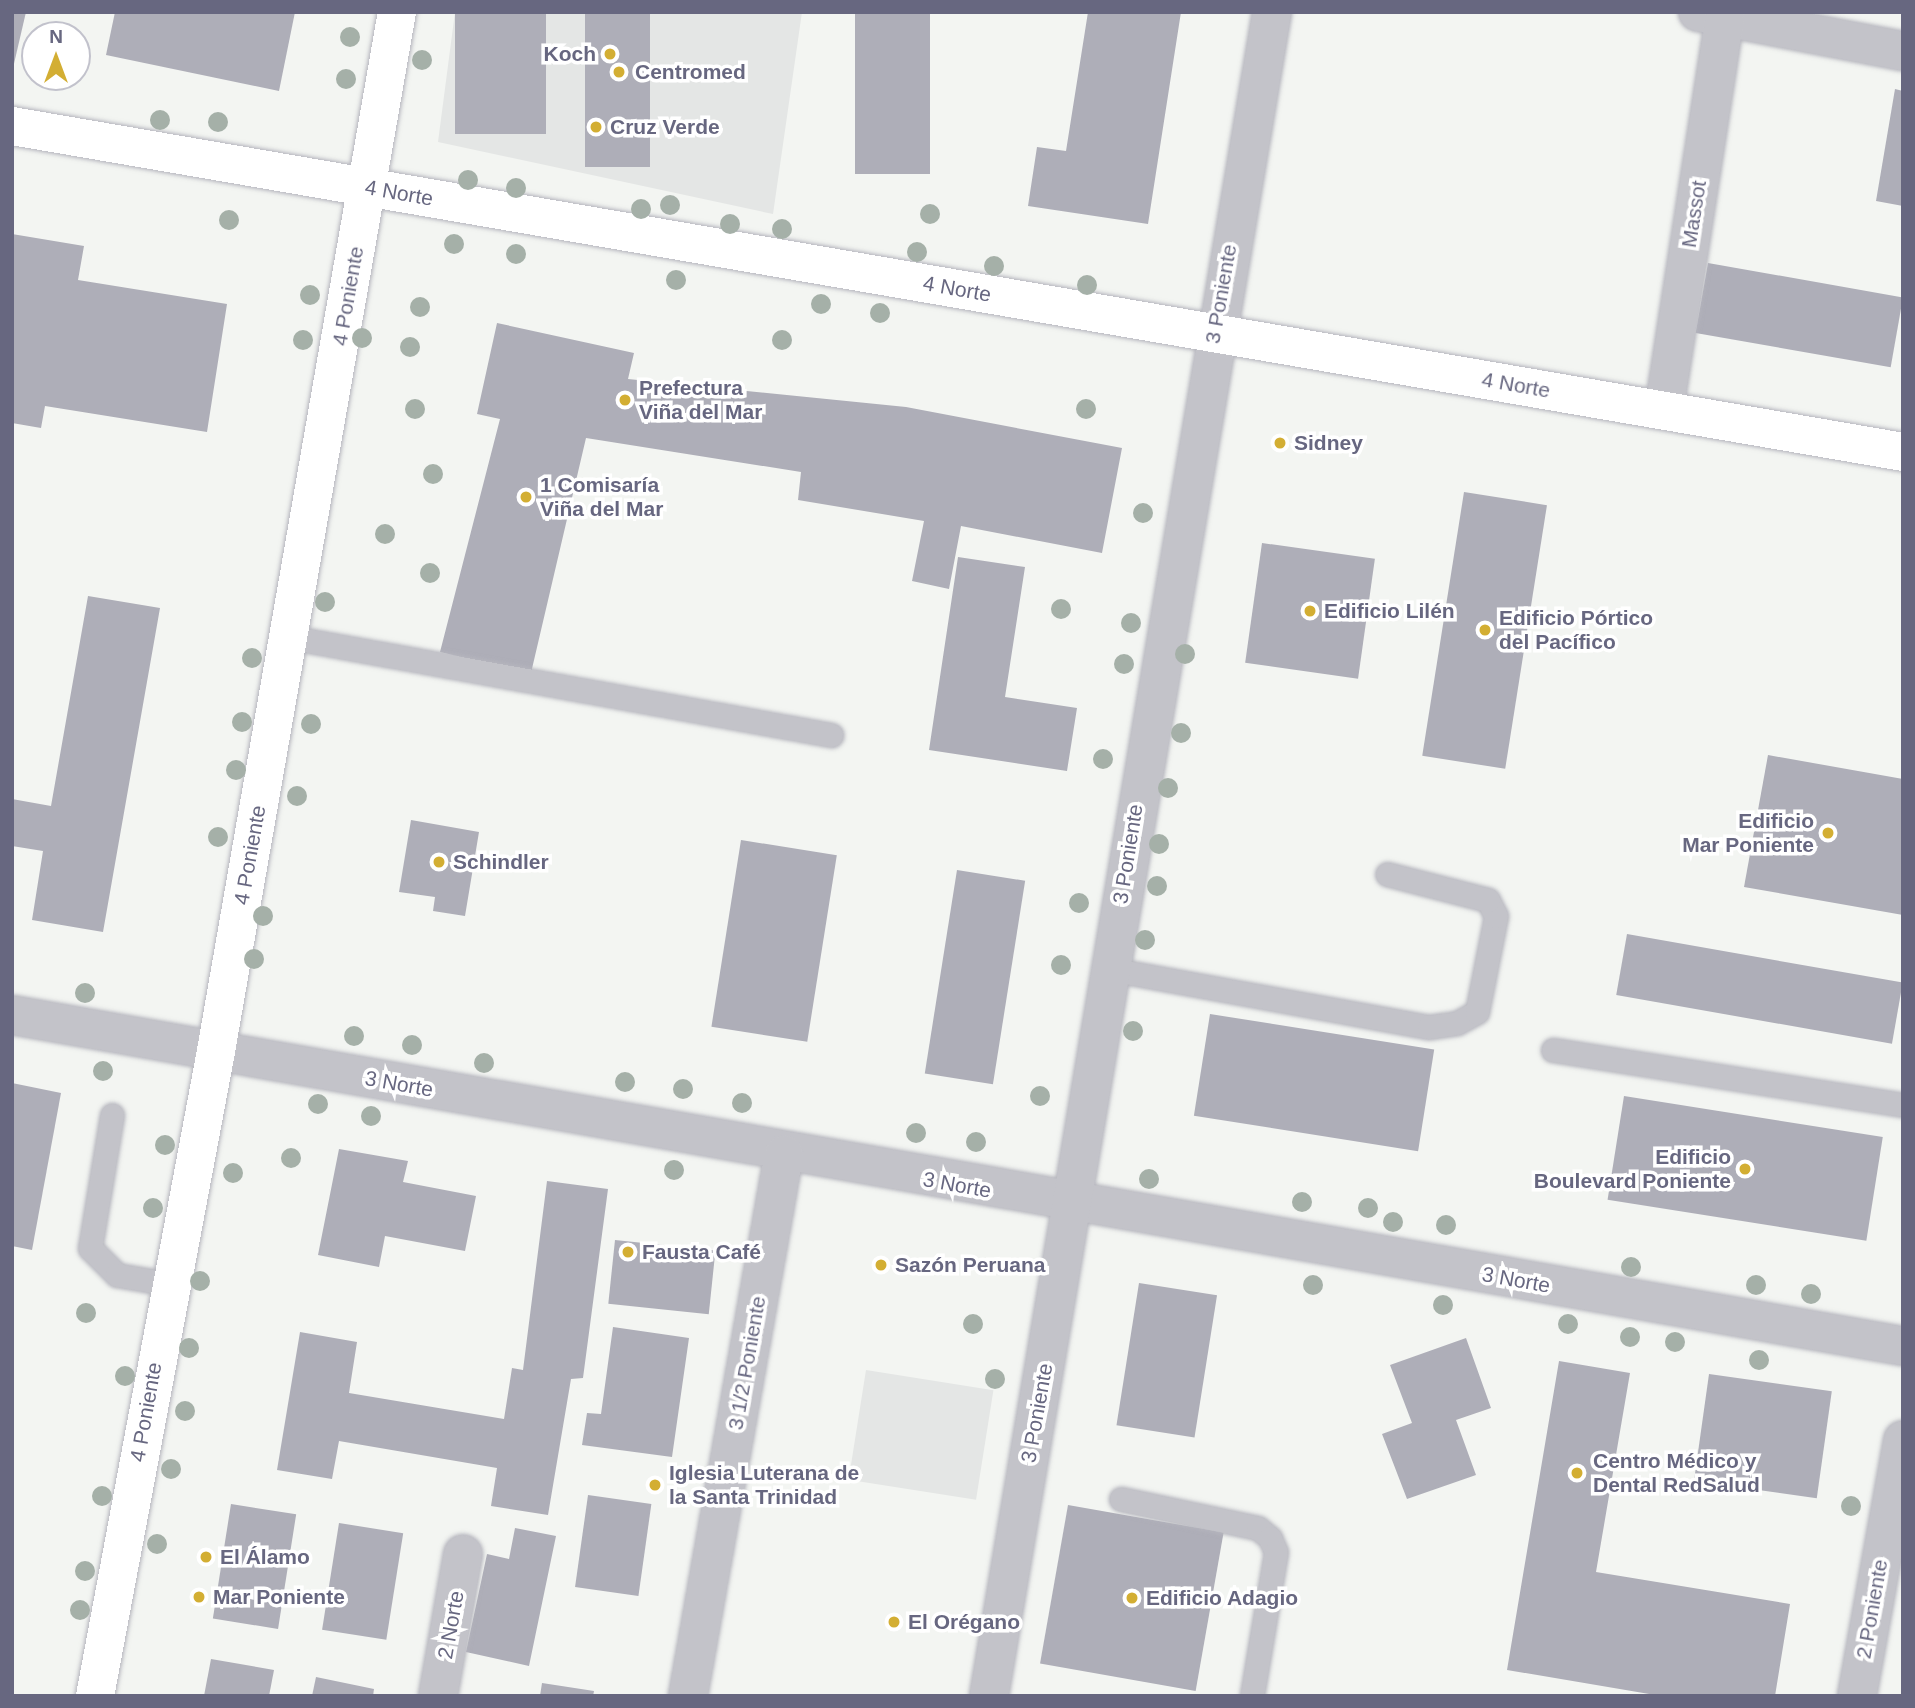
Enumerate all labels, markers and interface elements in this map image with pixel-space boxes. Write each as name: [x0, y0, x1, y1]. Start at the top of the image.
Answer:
north arrow: [21, 21, 91, 91]
text: N: [49, 26, 63, 47]
place label: Koch: [544, 41, 596, 67]
marker: Koch: [602, 46, 618, 62]
place label: Centromed: [635, 59, 746, 85]
marker: Centromed: [609, 62, 629, 82]
place label: Cruz Verde: [610, 114, 720, 140]
marker: Cruz Verde: [588, 119, 604, 135]
street label: 4 Norte: [363, 175, 435, 211]
street label: Massot: [1676, 179, 1712, 249]
street label: 3 Poniente: [1200, 242, 1242, 346]
street label: 4 Poniente: [327, 244, 369, 348]
street label: 4 Norte: [921, 271, 993, 307]
street label: 4 Norte: [1480, 367, 1552, 403]
place label: Prefectura Viña del Mar: [639, 375, 762, 425]
marker: Prefectura Viña del Mar: [617, 392, 633, 408]
place label: Sidney: [1294, 430, 1363, 456]
marker: Sidney: [1272, 435, 1288, 451]
place label: 1 Comisaría Viña del Mar: [540, 472, 663, 522]
marker: 1 Comisaría Viña del Mar: [518, 489, 534, 505]
place label: Edificio Lilén: [1324, 598, 1455, 624]
marker: Edificio Lilén: [1302, 603, 1318, 619]
place label: Edificio Pórtico del Pacífico: [1499, 605, 1653, 655]
marker: Edificio Pórtico del Pacífico: [1477, 622, 1493, 638]
street label: 3 Poniente: [1108, 802, 1148, 906]
street label: 4 Poniente: [229, 803, 271, 907]
place label: Edificio Mar Poniente: [1682, 808, 1814, 858]
marker: Edificio Mar Poniente: [1820, 825, 1836, 841]
place label: Schindler: [453, 849, 549, 875]
marker: Schindler: [431, 854, 447, 870]
street label: 3 Norte: [363, 1066, 435, 1102]
place label: Edificio Boulevard Poniente: [1534, 1144, 1731, 1194]
marker: Edificio Boulevard Poniente: [1737, 1161, 1753, 1177]
street label: 3 Norte: [921, 1167, 993, 1203]
place label: Fausta Café: [642, 1239, 761, 1265]
marker: Fausta Café: [620, 1244, 636, 1260]
place label: Sazón Peruana: [895, 1252, 1046, 1278]
marker: Sazón Peruana: [873, 1257, 889, 1273]
street label: 3 Norte: [1480, 1262, 1552, 1298]
street label: 3 1/2 Poniente: [723, 1294, 771, 1432]
street label: 4 Poniente: [125, 1360, 167, 1464]
street label: 3 Poniente: [1016, 1361, 1058, 1465]
place label: Centro Médico y Dental RedSalud: [1593, 1448, 1760, 1498]
place label: Iglesia Luterana de la Santa Trinidad: [669, 1460, 859, 1510]
marker: Centro Médico y Dental RedSalud: [1567, 1463, 1587, 1483]
marker: Iglesia Luterana de la Santa Trinidad: [647, 1477, 663, 1493]
place label: El Álamo: [220, 1544, 310, 1570]
marker: El Álamo: [198, 1549, 214, 1565]
street label: 2 Poniente: [1851, 1557, 1893, 1661]
place label: Mar Poniente: [213, 1584, 345, 1610]
place label: Edificio Adagio: [1146, 1585, 1299, 1611]
marker: Mar Poniente: [191, 1589, 207, 1605]
street label: 2 Norte: [433, 1589, 469, 1661]
marker: Edificio Adagio: [1124, 1590, 1140, 1606]
place label: El Orégano: [908, 1609, 1020, 1635]
marker: El Orégano: [886, 1614, 902, 1630]

